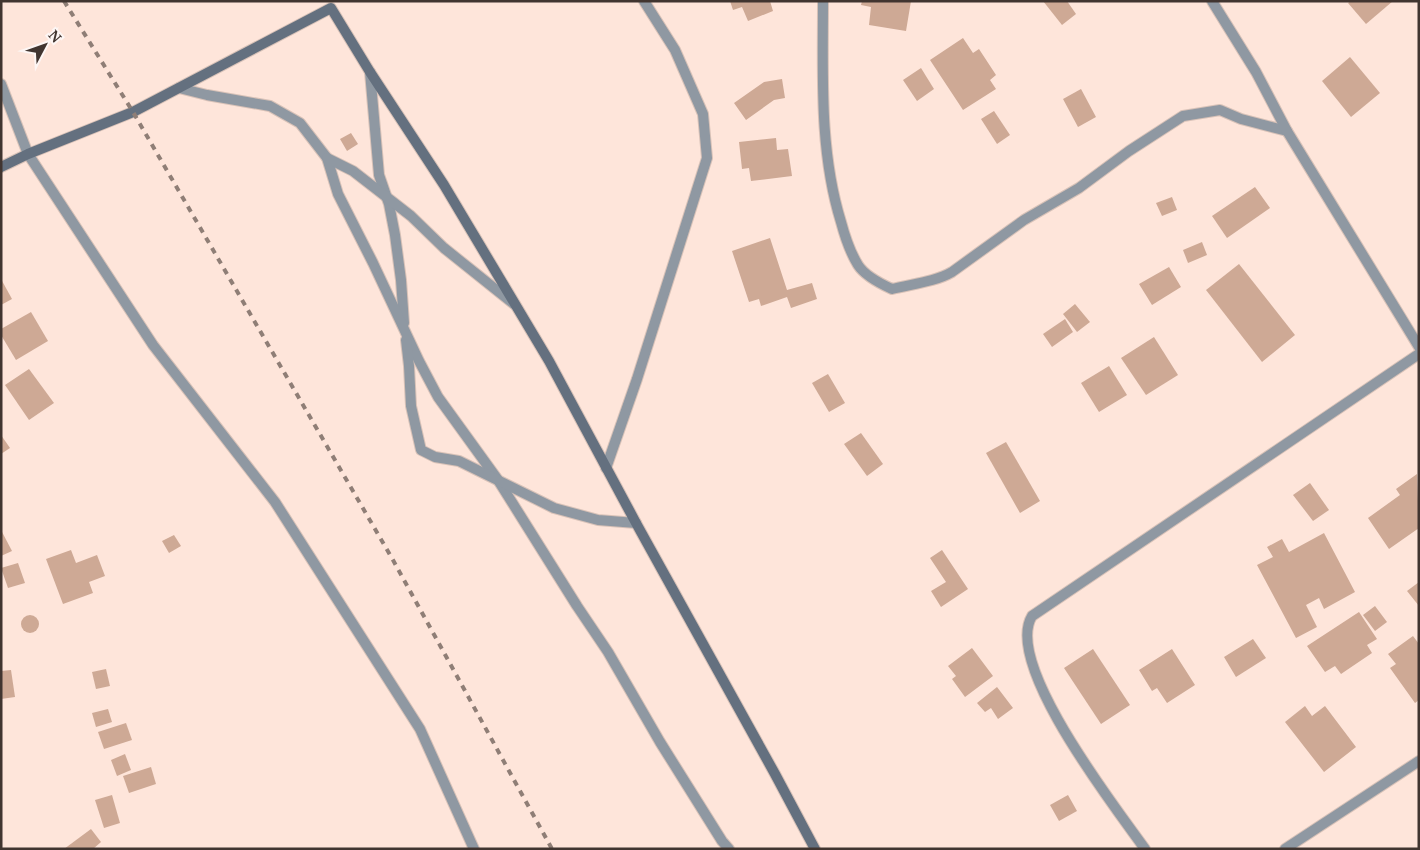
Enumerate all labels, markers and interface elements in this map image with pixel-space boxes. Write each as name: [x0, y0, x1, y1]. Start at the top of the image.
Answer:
north arrow: [20, 20, 70, 70]
text: N: [44, 26, 66, 47]

